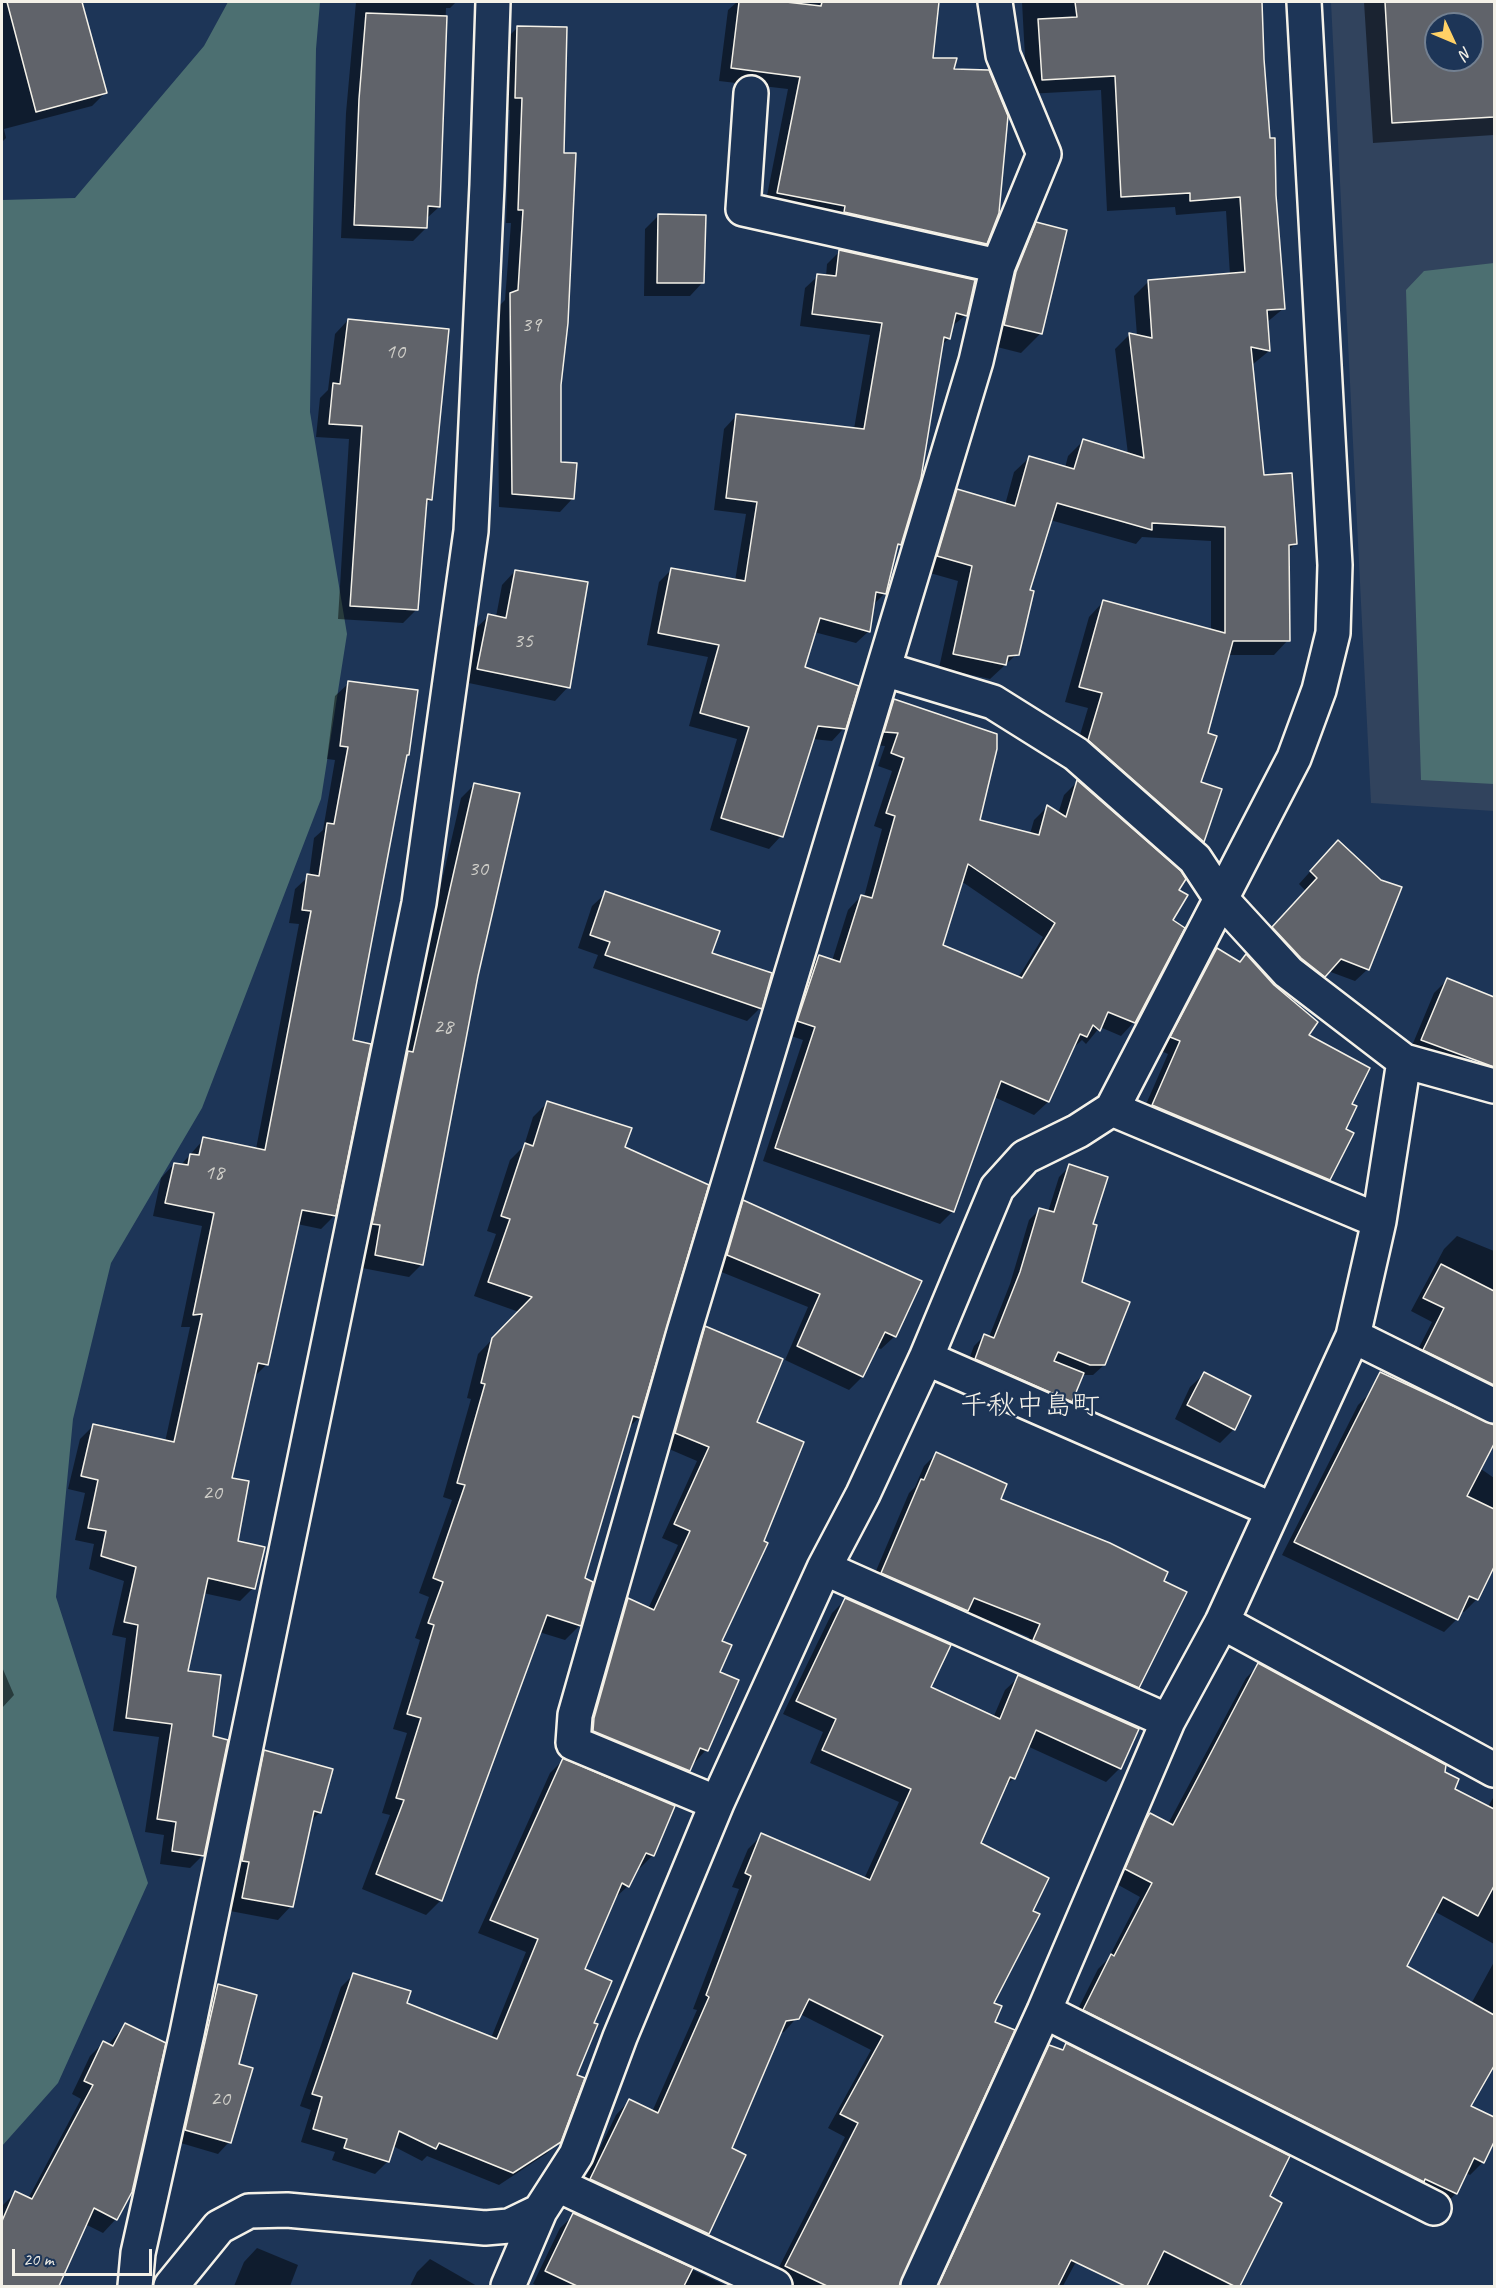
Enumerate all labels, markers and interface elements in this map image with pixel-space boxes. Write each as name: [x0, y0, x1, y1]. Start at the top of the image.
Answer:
north arrow: [1424, 12, 1484, 72]
text: N: [1455, 43, 1476, 64]
house number: 39: [521, 312, 541, 338]
house number: 10: [385, 339, 405, 365]
house number: 35: [513, 628, 533, 654]
house number: 30: [468, 856, 488, 882]
house number: 28: [433, 1014, 453, 1040]
house number: 18: [204, 1160, 224, 1186]
district label: 千秋中島町: [960, 1390, 1100, 1424]
house number: 20: [202, 1480, 222, 1506]
house number: 20: [210, 2086, 230, 2112]
scale bar: [15, 2237, 154, 2275]
text: 20 m: [23, 2248, 54, 2270]

